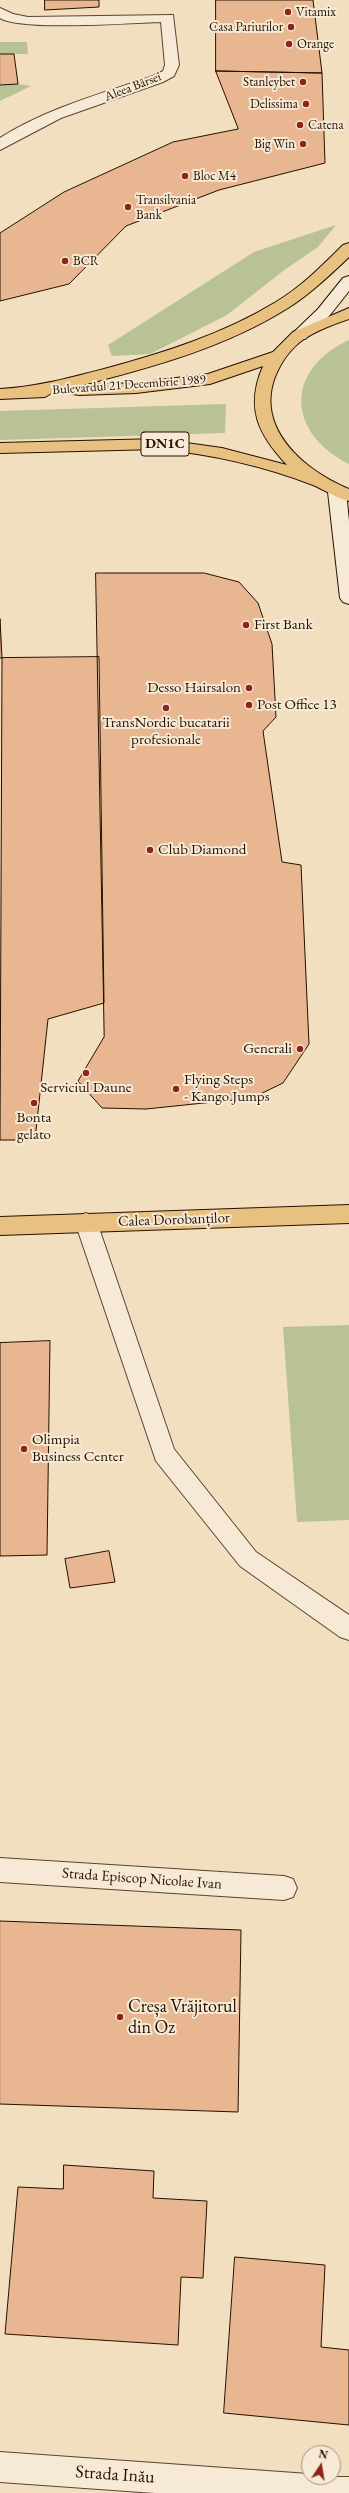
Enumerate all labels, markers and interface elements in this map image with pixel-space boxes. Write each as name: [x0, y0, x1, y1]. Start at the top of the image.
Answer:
place label: Vitamix: [296, 4, 336, 20]
marker: Vitamix: [283, 7, 293, 17]
place label: Casa Pariurilor: [209, 19, 283, 35]
marker: Casa Pariurilor: [286, 22, 296, 32]
place label: Orange: [297, 36, 334, 52]
marker: Orange: [284, 39, 294, 49]
street label: Aleea Bârsei: [102, 69, 164, 105]
place label: Stanleybet: [243, 74, 295, 90]
marker: Stanleybet: [298, 77, 308, 87]
place label: Delissima: [250, 96, 298, 112]
marker: Delissima: [301, 99, 311, 109]
place label: Catena: [308, 117, 344, 133]
marker: Catena: [295, 120, 305, 130]
place label: Big Win: [254, 136, 295, 152]
marker: Big Win: [298, 139, 308, 149]
place label: Bloc M4: [193, 168, 236, 184]
marker: Bloc M4: [180, 171, 190, 181]
place label: Transilvania Bank: [136, 192, 196, 223]
marker: Transilvania Bank: [123, 202, 133, 212]
place label: BCR: [73, 253, 99, 269]
marker: BCR: [60, 256, 70, 266]
street label: Bulevardul 21 Decembrie 1989: [52, 372, 206, 398]
road number: DN1C: [141, 432, 189, 456]
place label: First Bank: [254, 616, 313, 634]
marker: First Bank: [241, 620, 251, 630]
place label: Desso Hairsalon: [147, 679, 241, 697]
marker: Desso Hairsalon: [244, 683, 254, 693]
place label: Post Office 13: [257, 696, 337, 714]
marker: Post Office 13: [244, 700, 254, 710]
marker: TransNordic bucatarii profesionale: [161, 703, 171, 713]
place label: TransNordic bucatarii profesionale: [102, 714, 230, 749]
place label: Club Diamond: [158, 841, 246, 859]
marker: Club Diamond: [145, 845, 155, 855]
place label: Generali: [243, 1040, 292, 1058]
marker: Generali: [295, 1044, 305, 1054]
marker: Serviciul Daune: [81, 1068, 91, 1078]
place label: Flying Steps - Kango Jumps: [184, 1071, 269, 1106]
place label: Serviciul Daune: [40, 1079, 132, 1097]
marker: Flying Steps - Kango Jumps: [171, 1084, 181, 1094]
marker: Bonta gelato: [29, 1098, 39, 1108]
place label: Bonta gelato: [17, 1109, 51, 1144]
street label: Calea Dorobanților: [118, 1209, 230, 1231]
place label: Olimpia Business Center: [32, 1431, 124, 1466]
marker: Olimpia Business Center: [19, 1444, 29, 1454]
street label: Strada Episcop Nicolae Ivan: [61, 1864, 223, 1894]
place label: Creșa Vrăjitorul din Oz: [128, 1996, 237, 2038]
marker: Creșa Vrăjitorul din Oz: [115, 2012, 125, 2022]
north arrow: [301, 2445, 341, 2485]
text: N: [317, 2446, 329, 2462]
street label: Strada Inău: [75, 2461, 155, 2489]

